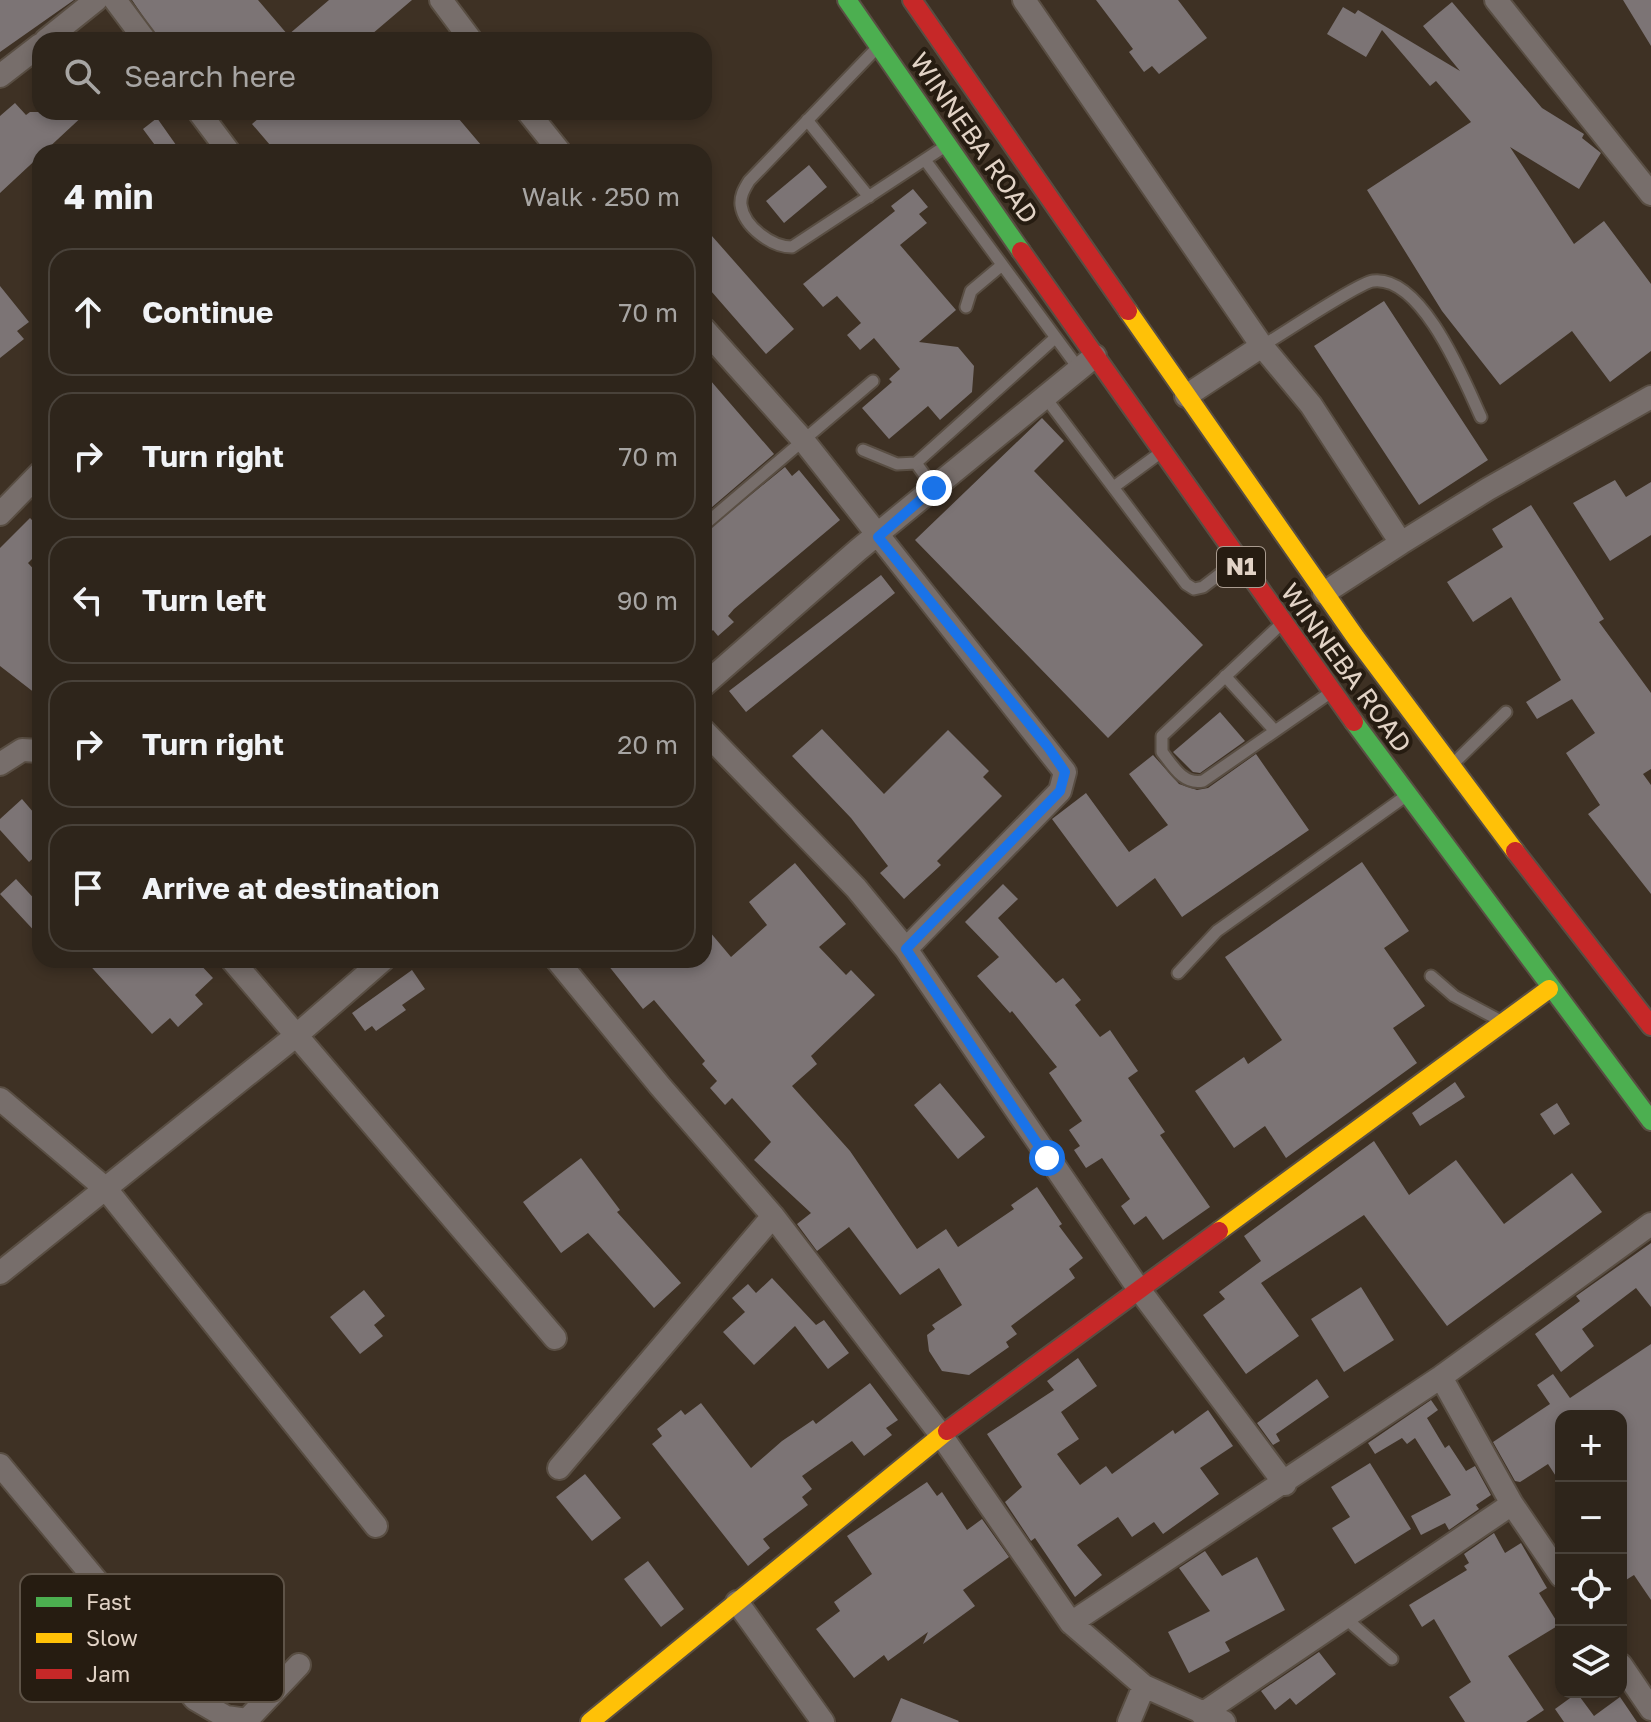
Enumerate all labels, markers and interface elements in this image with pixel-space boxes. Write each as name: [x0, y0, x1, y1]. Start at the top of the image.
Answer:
search box: [32, 32, 712, 120]
street label: WINNEBA ROAD: [904, 46, 1045, 229]
icon: search: [60, 54, 104, 98]
text: Search here: [124, 58, 296, 94]
text: 4 min: [64, 176, 153, 216]
text: Walk · 250 m: [522, 181, 680, 212]
icon: ahead: [66, 290, 110, 334]
text: Continue: [142, 294, 273, 330]
text: 70 m: [619, 297, 678, 328]
icon: right: [66, 434, 110, 478]
text: Turn right: [142, 438, 284, 474]
text: 70 m: [619, 441, 678, 472]
route end: [916, 470, 952, 506]
road number: N1: [1217, 547, 1265, 587]
street label: WINNEBA ROAD: [1275, 577, 1418, 758]
icon: left: [66, 578, 110, 622]
text: Turn left: [142, 582, 267, 618]
text: 90 m: [617, 585, 678, 616]
icon: right: [66, 722, 110, 766]
text: Turn right: [142, 726, 284, 762]
text: 20 m: [617, 729, 678, 760]
icon: arrive: [66, 866, 110, 910]
text: Arrive at destination: [142, 870, 439, 906]
route start: [1029, 1140, 1065, 1176]
map controls: [1555, 1410, 1627, 1698]
button: +: [1555, 1410, 1627, 1482]
button: −: [1555, 1482, 1627, 1554]
button: locate: [1555, 1554, 1627, 1626]
legend: [20, 1574, 284, 1702]
text: Fast: [86, 1588, 132, 1615]
text: Slow: [86, 1624, 138, 1651]
button: layers: [1555, 1626, 1627, 1698]
text: Jam: [86, 1660, 130, 1687]

